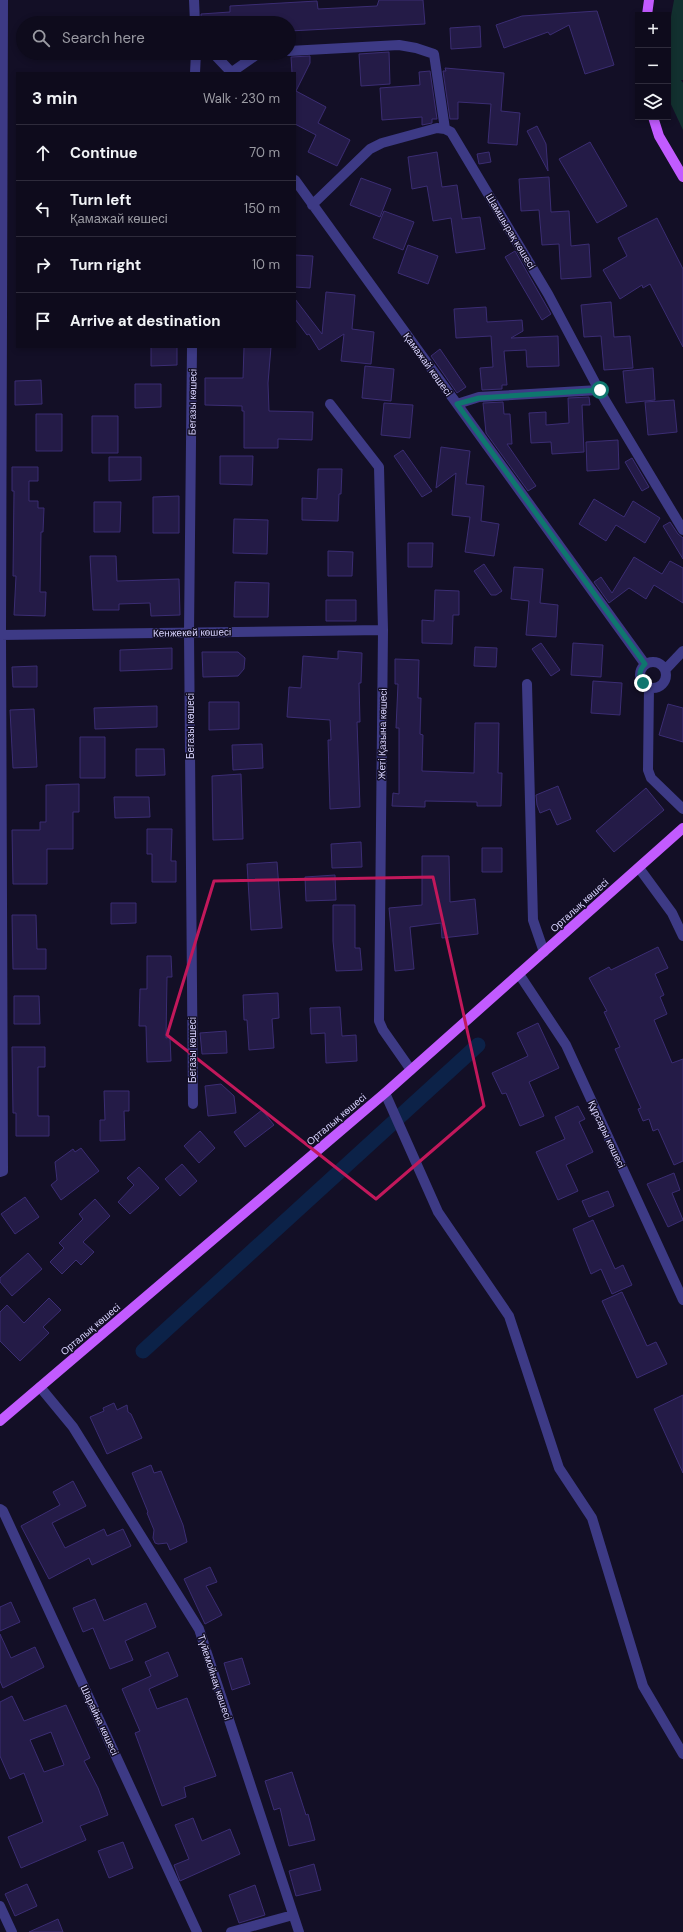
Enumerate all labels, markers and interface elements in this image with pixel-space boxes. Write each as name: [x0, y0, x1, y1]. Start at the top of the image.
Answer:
map controls: [635, 12, 671, 120]
button: +: [635, 12, 671, 48]
search box: [16, 16, 296, 60]
icon: search: [30, 27, 52, 49]
text: Search here: [62, 28, 145, 48]
button: −: [635, 48, 671, 84]
button: layers: [635, 84, 671, 120]
text: 3 min: [32, 87, 77, 109]
text: Walk · 230 m: [203, 90, 280, 107]
icon: ahead: [32, 142, 54, 164]
text: Continue: [70, 143, 138, 163]
text: 70 m: [249, 144, 280, 161]
text: Turn left: [70, 190, 131, 210]
street label: Шамшырақ көшесі: [483, 191, 538, 271]
icon: left: [32, 198, 54, 220]
text: 150 m: [244, 200, 280, 217]
text: Қамажай көшесі: [70, 210, 168, 227]
icon: right: [32, 254, 54, 276]
text: Turn right: [70, 255, 141, 275]
text: 10 m: [252, 256, 280, 273]
icon: arrive: [32, 310, 54, 332]
text: Arrive at destination: [70, 311, 221, 331]
street label: Қамажай көшесі: [400, 330, 455, 398]
street label: Бегазы көшесі: [185, 369, 200, 435]
route start: [591, 381, 609, 399]
street label: Кенжекей көшесі: [153, 625, 231, 640]
route end: [634, 674, 652, 692]
street label: Жеті Қазына көшесі: [375, 688, 390, 780]
street label: Бегазы көшесі: [184, 693, 197, 759]
street label: Орталық көшесі: [548, 876, 611, 935]
street label: Бегазы көшесі: [186, 1017, 199, 1083]
street label: Орталық көшесі: [304, 1091, 369, 1148]
street label: Құрсары көшесі: [585, 1098, 628, 1170]
street label: Орталық көшесі: [58, 1301, 123, 1358]
street label: Түйемойнақ көшесі: [195, 1633, 234, 1722]
street label: Шарайна көшесі: [78, 1683, 121, 1757]

